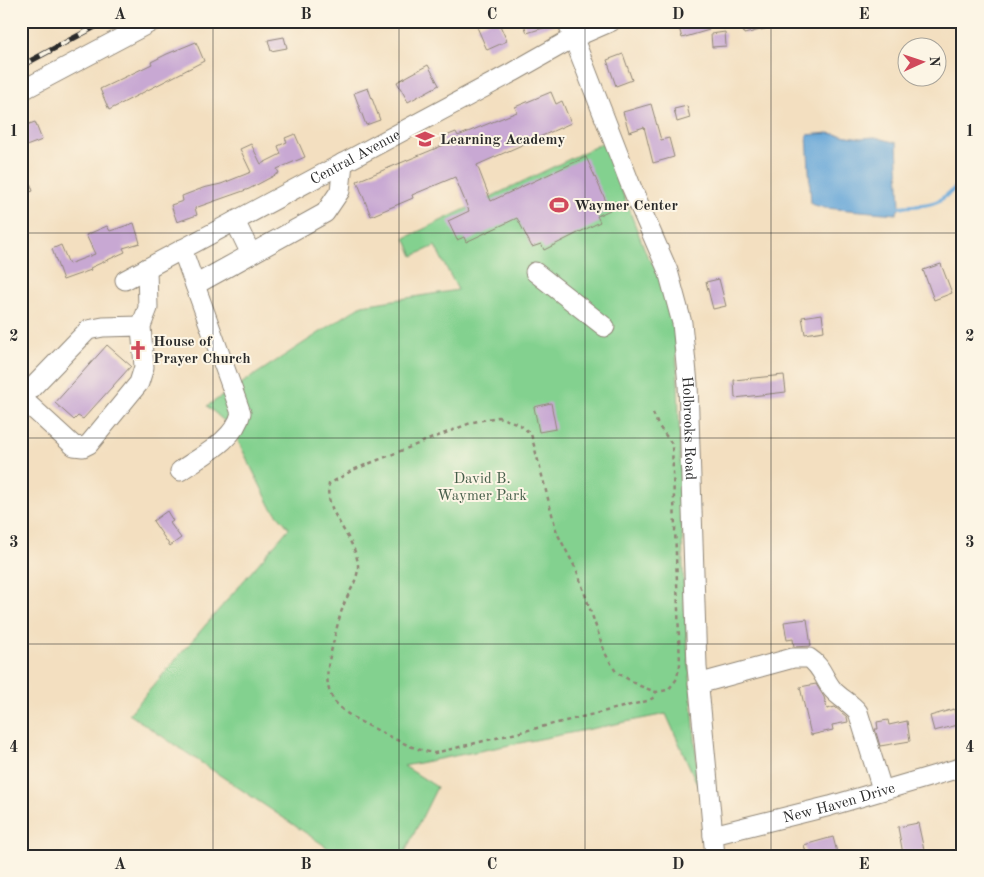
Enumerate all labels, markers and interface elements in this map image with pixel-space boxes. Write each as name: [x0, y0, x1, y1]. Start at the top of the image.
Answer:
text: A: [114, 7, 126, 23]
text: B: [300, 7, 312, 23]
text: C: [487, 7, 497, 23]
text: D: [672, 7, 684, 23]
text: E: [858, 7, 870, 23]
north arrow: [896, 38, 946, 88]
text: N: [927, 56, 941, 67]
text: 1: [9, 124, 19, 140]
text: 1: [965, 124, 975, 140]
street label: Central Avenue: [308, 128, 403, 188]
school or university icon: Learning Academy: [414, 128, 436, 150]
place label: Learning Academy: [440, 133, 565, 148]
sports icon: Waymer Center: [548, 194, 570, 216]
place label: Waymer Center: [574, 199, 678, 214]
text: 2: [9, 329, 19, 345]
text: 2: [965, 329, 975, 345]
place label: House of Prayer Church: [153, 335, 251, 367]
church icon: House of Prayer Church: [127, 339, 149, 361]
street label: Holbrooks Road: [678, 376, 697, 481]
park label: David B. Waymer Park: [437, 472, 527, 504]
text: 3: [9, 535, 19, 551]
text: 3: [965, 535, 975, 551]
text: 4: [9, 740, 19, 756]
text: 4: [965, 740, 975, 756]
street label: New Haven Drive: [782, 781, 897, 826]
text: A: [114, 857, 126, 873]
text: B: [300, 857, 312, 873]
text: C: [487, 857, 497, 873]
text: D: [672, 857, 684, 873]
text: E: [858, 857, 870, 873]

